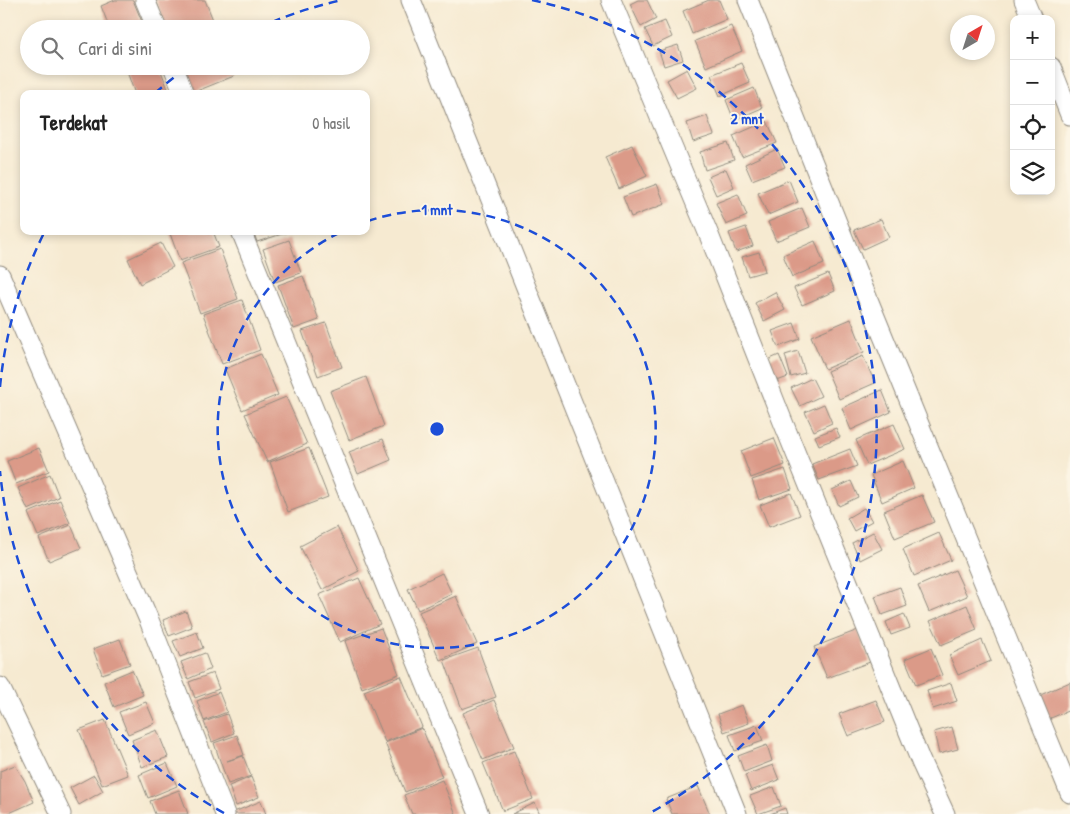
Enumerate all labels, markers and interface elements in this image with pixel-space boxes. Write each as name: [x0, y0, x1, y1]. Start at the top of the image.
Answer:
north arrow: [950, 15, 995, 60]
map controls: [1010, 15, 1055, 195]
button: +: [1010, 15, 1055, 60]
search box: [20, 20, 370, 75]
icon: search: [38, 34, 66, 62]
text: Cari di sini: [78, 35, 152, 61]
button: −: [1010, 60, 1055, 105]
button: locate: [1010, 105, 1055, 150]
text: Terdekat: [40, 108, 107, 137]
text: 2 mnt: [731, 108, 764, 129]
text: 0 hasil: [312, 112, 350, 134]
button: layers: [1010, 150, 1055, 195]
text: 1 mnt: [421, 199, 453, 220]
centre of rings: [428, 420, 446, 438]

